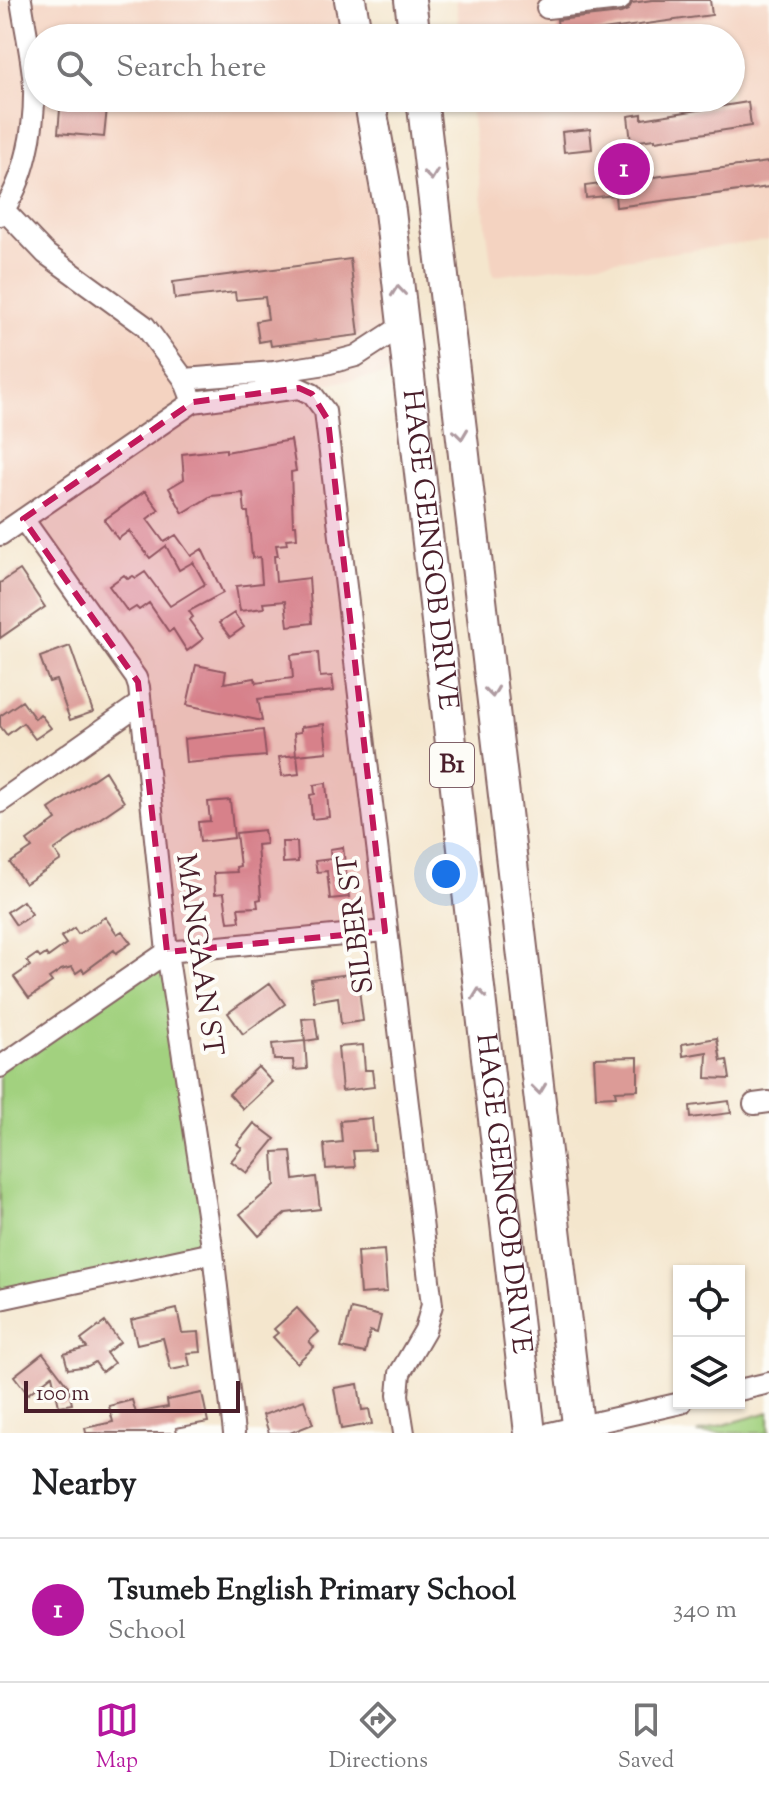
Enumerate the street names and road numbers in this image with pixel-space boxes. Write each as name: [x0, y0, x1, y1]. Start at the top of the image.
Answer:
street label: HAGE GEINGOB DRIVE: [391, 388, 467, 712]
road number: B1: [430, 743, 474, 787]
street label: MANGAAN ST: [164, 851, 232, 1059]
street label: SILBER ST: [329, 852, 385, 996]
street label: HAGE GEINGOB DRIVE: [464, 1031, 541, 1356]

